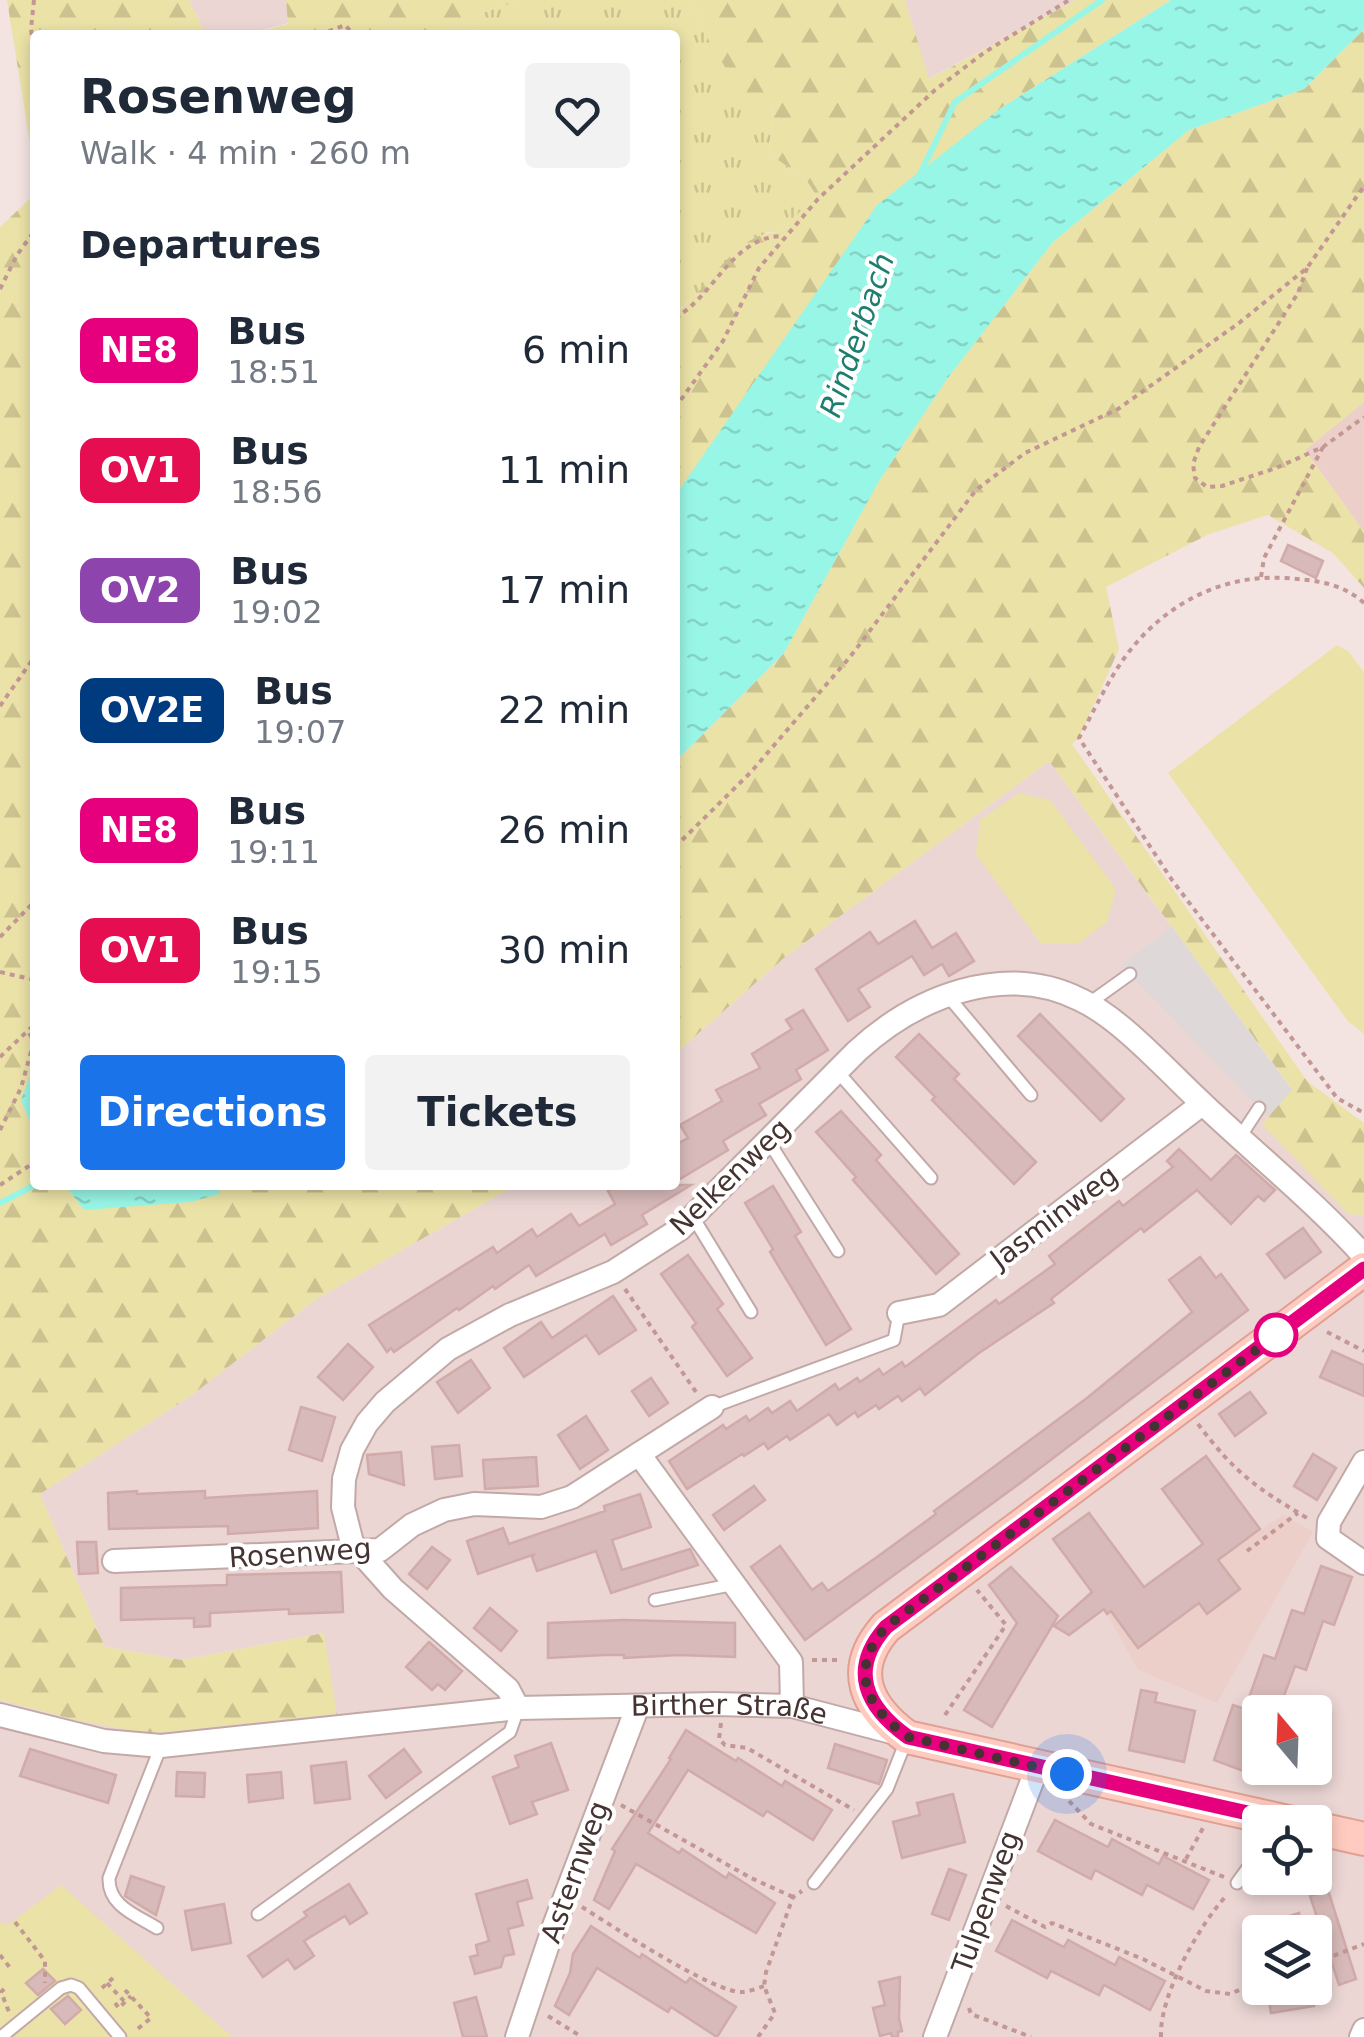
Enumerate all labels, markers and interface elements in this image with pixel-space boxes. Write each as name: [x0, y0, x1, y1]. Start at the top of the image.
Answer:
button: heart: [525, 63, 630, 168]
text: Rosenweg: [80, 68, 357, 124]
text: Walk · 4 min · 260 m: [80, 134, 411, 172]
text: Departures: [80, 223, 321, 267]
water label: Rinderbach: [813, 248, 901, 422]
text: Bus: [228, 309, 306, 353]
text: 6 min: [522, 328, 630, 372]
text: NE8: [100, 330, 178, 370]
text: 18:51: [228, 353, 320, 391]
text: Bus: [230, 429, 309, 473]
text: 11 min: [498, 448, 630, 492]
text: OV1: [100, 450, 180, 490]
text: 18:56: [230, 473, 322, 511]
text: Bus: [230, 549, 309, 593]
text: 17 min: [498, 568, 630, 612]
text: OV2: [100, 570, 180, 610]
text: 19:02: [230, 593, 322, 631]
text: Bus: [254, 669, 333, 713]
text: 22 min: [498, 688, 630, 732]
text: OV2E: [100, 690, 204, 730]
text: 19:07: [254, 713, 346, 751]
text: Bus: [228, 789, 306, 833]
text: 26 min: [498, 808, 630, 852]
text: NE8: [100, 810, 178, 850]
text: 19:11: [228, 833, 320, 871]
text: Bus: [230, 909, 309, 953]
text: 30 min: [498, 928, 630, 972]
text: OV1: [100, 930, 180, 970]
text: 19:15: [230, 953, 322, 991]
button: Directions: [80, 1055, 345, 1170]
button: Tickets: [365, 1055, 630, 1170]
street label: Nelkenweg: [663, 1112, 797, 1242]
street label: Jasminweg: [982, 1158, 1124, 1277]
unlabelled marker: [1255, 1314, 1297, 1356]
street label: Rosenweg: [228, 1532, 372, 1574]
street label: Birther Straße: [631, 1687, 831, 1731]
north arrow: [1242, 1695, 1332, 1785]
map controls: [1242, 1695, 1332, 2005]
your location: [1042, 1749, 1092, 1799]
street label: Asternweg: [534, 1797, 616, 1947]
button: locate: [1242, 1805, 1332, 1895]
street label: Tulpenweg: [945, 1826, 1027, 1979]
button: layers: [1242, 1915, 1332, 2005]

